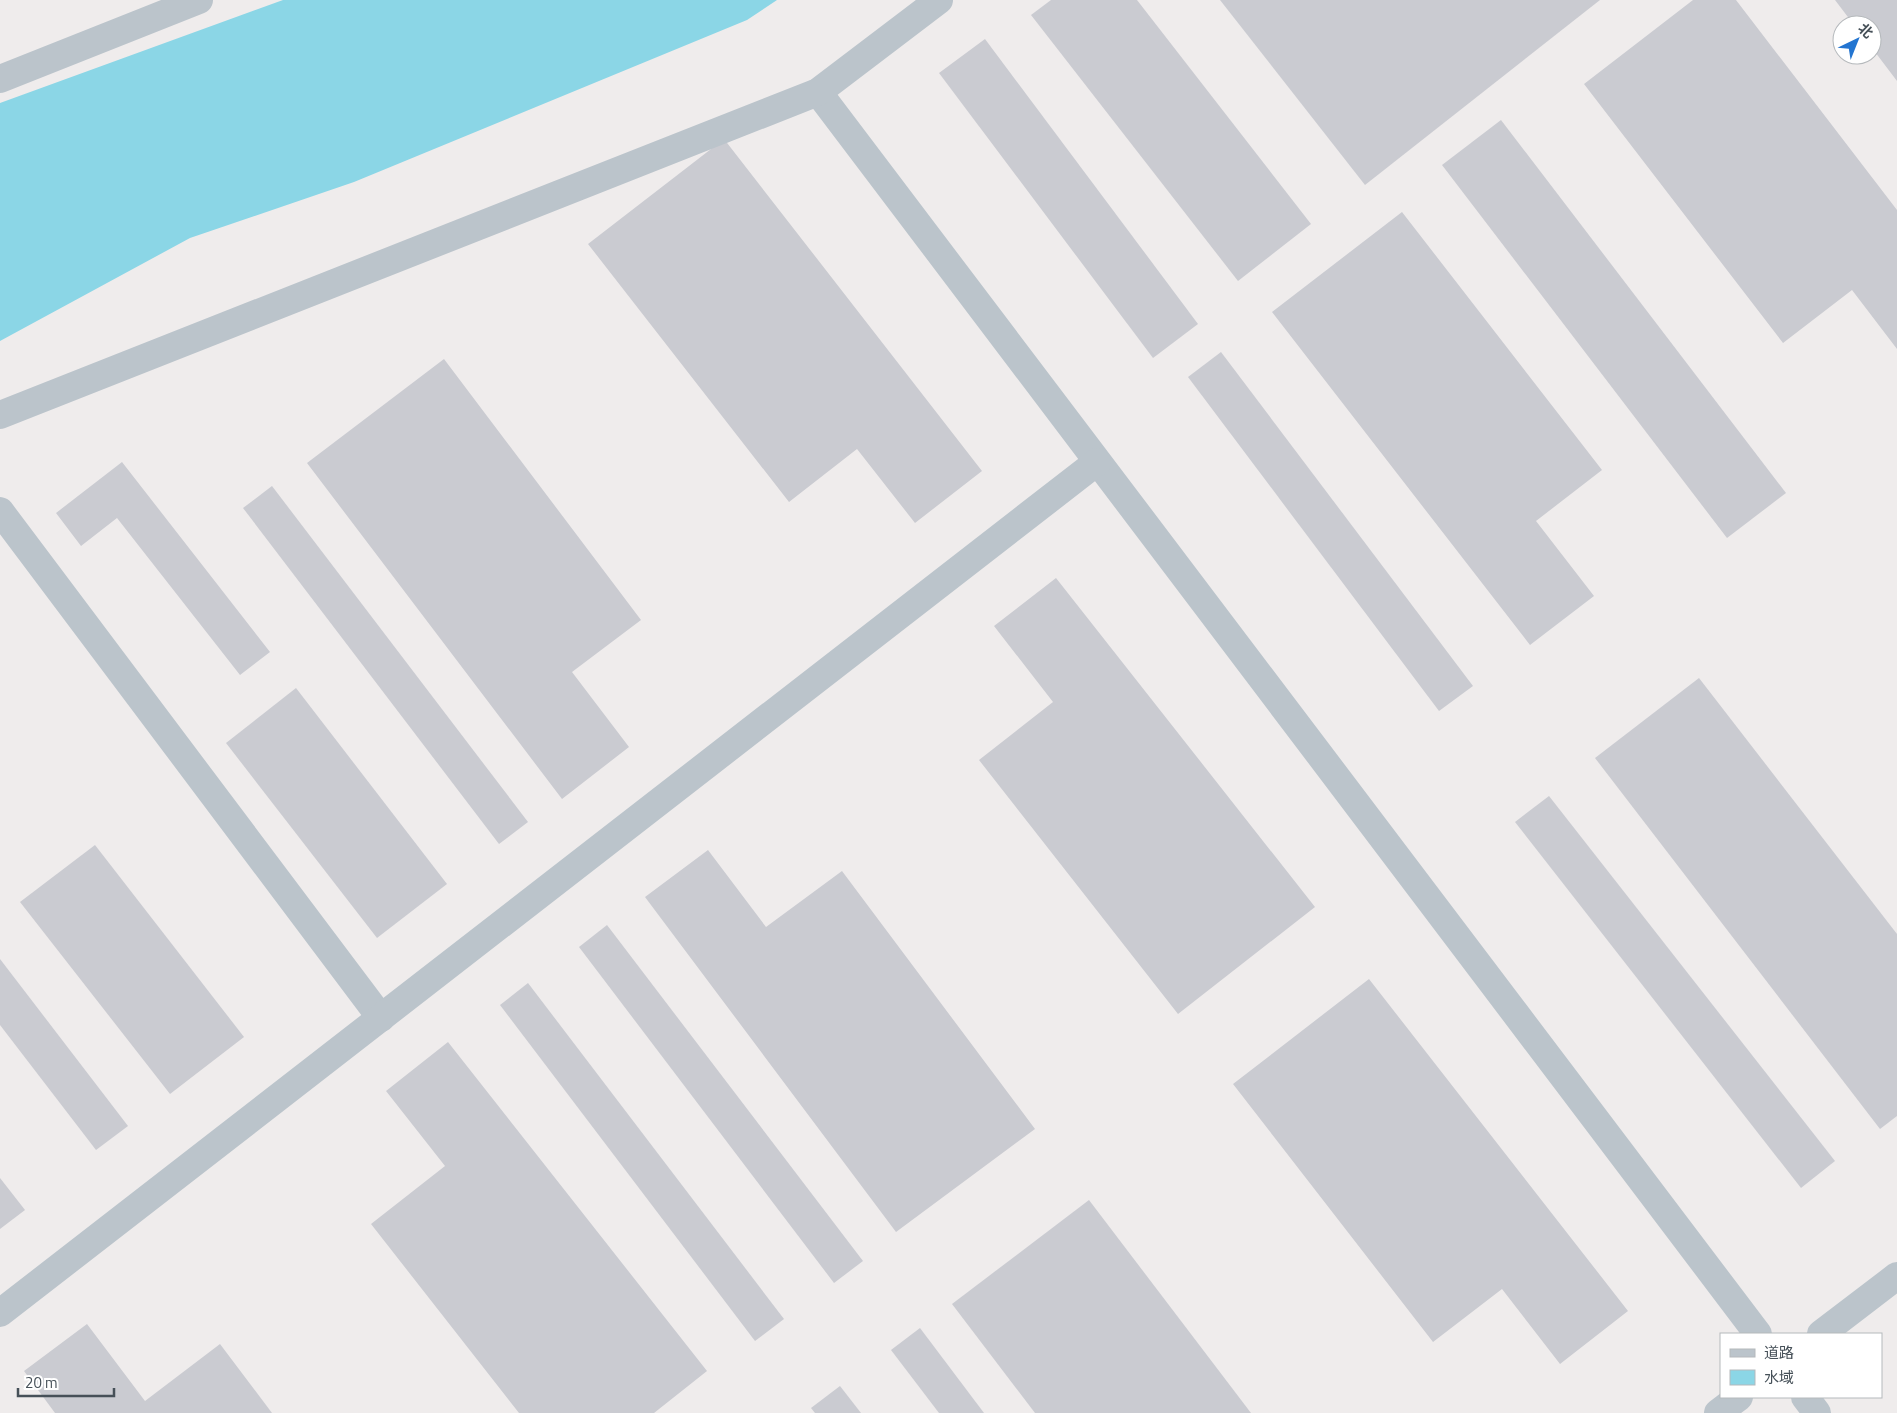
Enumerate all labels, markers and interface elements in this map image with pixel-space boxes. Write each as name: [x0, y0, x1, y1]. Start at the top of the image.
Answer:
north arrow: [1832, 15, 1882, 65]
text: 北: [1854, 18, 1878, 43]
legend: [1720, 1333, 1882, 1398]
text: 道路: [1764, 1341, 1794, 1364]
scale bar: [18, 1366, 114, 1398]
text: 水域: [1764, 1366, 1794, 1389]
text: 20 m: [25, 1371, 58, 1394]

